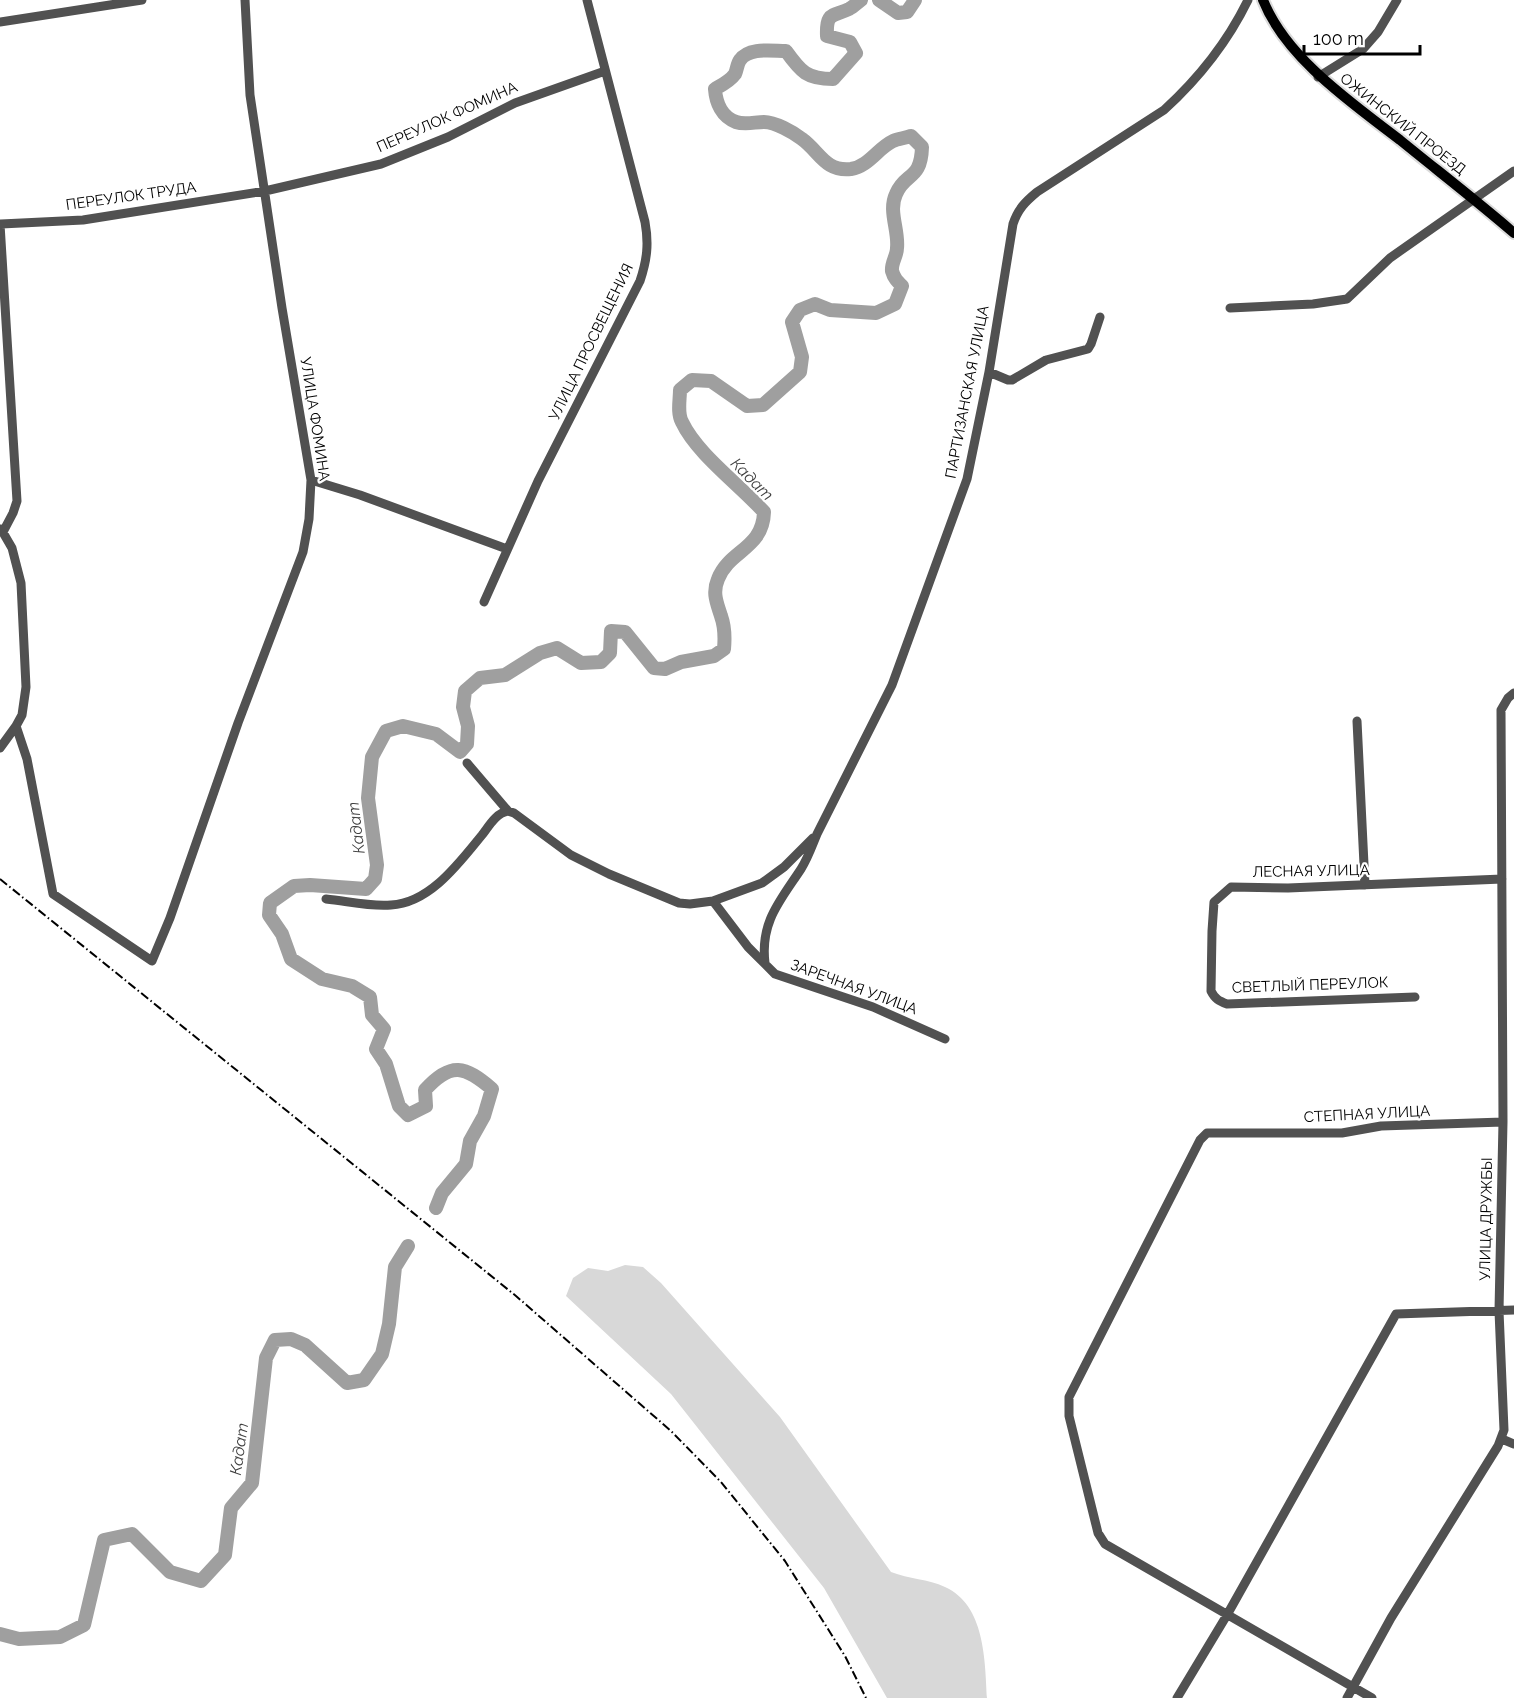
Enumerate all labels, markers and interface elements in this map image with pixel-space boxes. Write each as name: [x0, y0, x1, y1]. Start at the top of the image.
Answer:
scale bar: [1304, 18, 1420, 56]
text: 100 m: [1313, 28, 1364, 49]
street label: ОЖИНСКИЙ ПРОЕЗД: [1337, 69, 1469, 179]
street label: ПЕРЕУЛОК ФОМИНА: [374, 78, 520, 156]
street label: ПЕРЕУЛОК ТРУДА: [65, 178, 197, 214]
street label: УЛИЦА ПРОСВЕЩЕНИЯ: [545, 260, 637, 424]
street label: ПАРТИЗАНСКАЯ УЛИЦА: [941, 304, 993, 480]
street label: УЛИЦА ФОМИНА: [296, 356, 334, 482]
water label: Кадат: [727, 454, 777, 504]
water label: Кадат: [343, 801, 369, 855]
street label: ЛЕСНАЯ УЛИЦА: [1252, 861, 1370, 881]
street label: ЗАРЕЧНАЯ УЛИЦА: [788, 956, 920, 1018]
street label: СВЕТЛЫЙ ПЕРЕУЛОК: [1231, 973, 1389, 997]
street label: СТЕПНАЯ УЛИЦА: [1303, 1102, 1431, 1126]
street label: УЛИЦА ДРУЖБЫ: [1476, 1157, 1496, 1281]
water label: Кадат: [226, 1422, 252, 1476]

